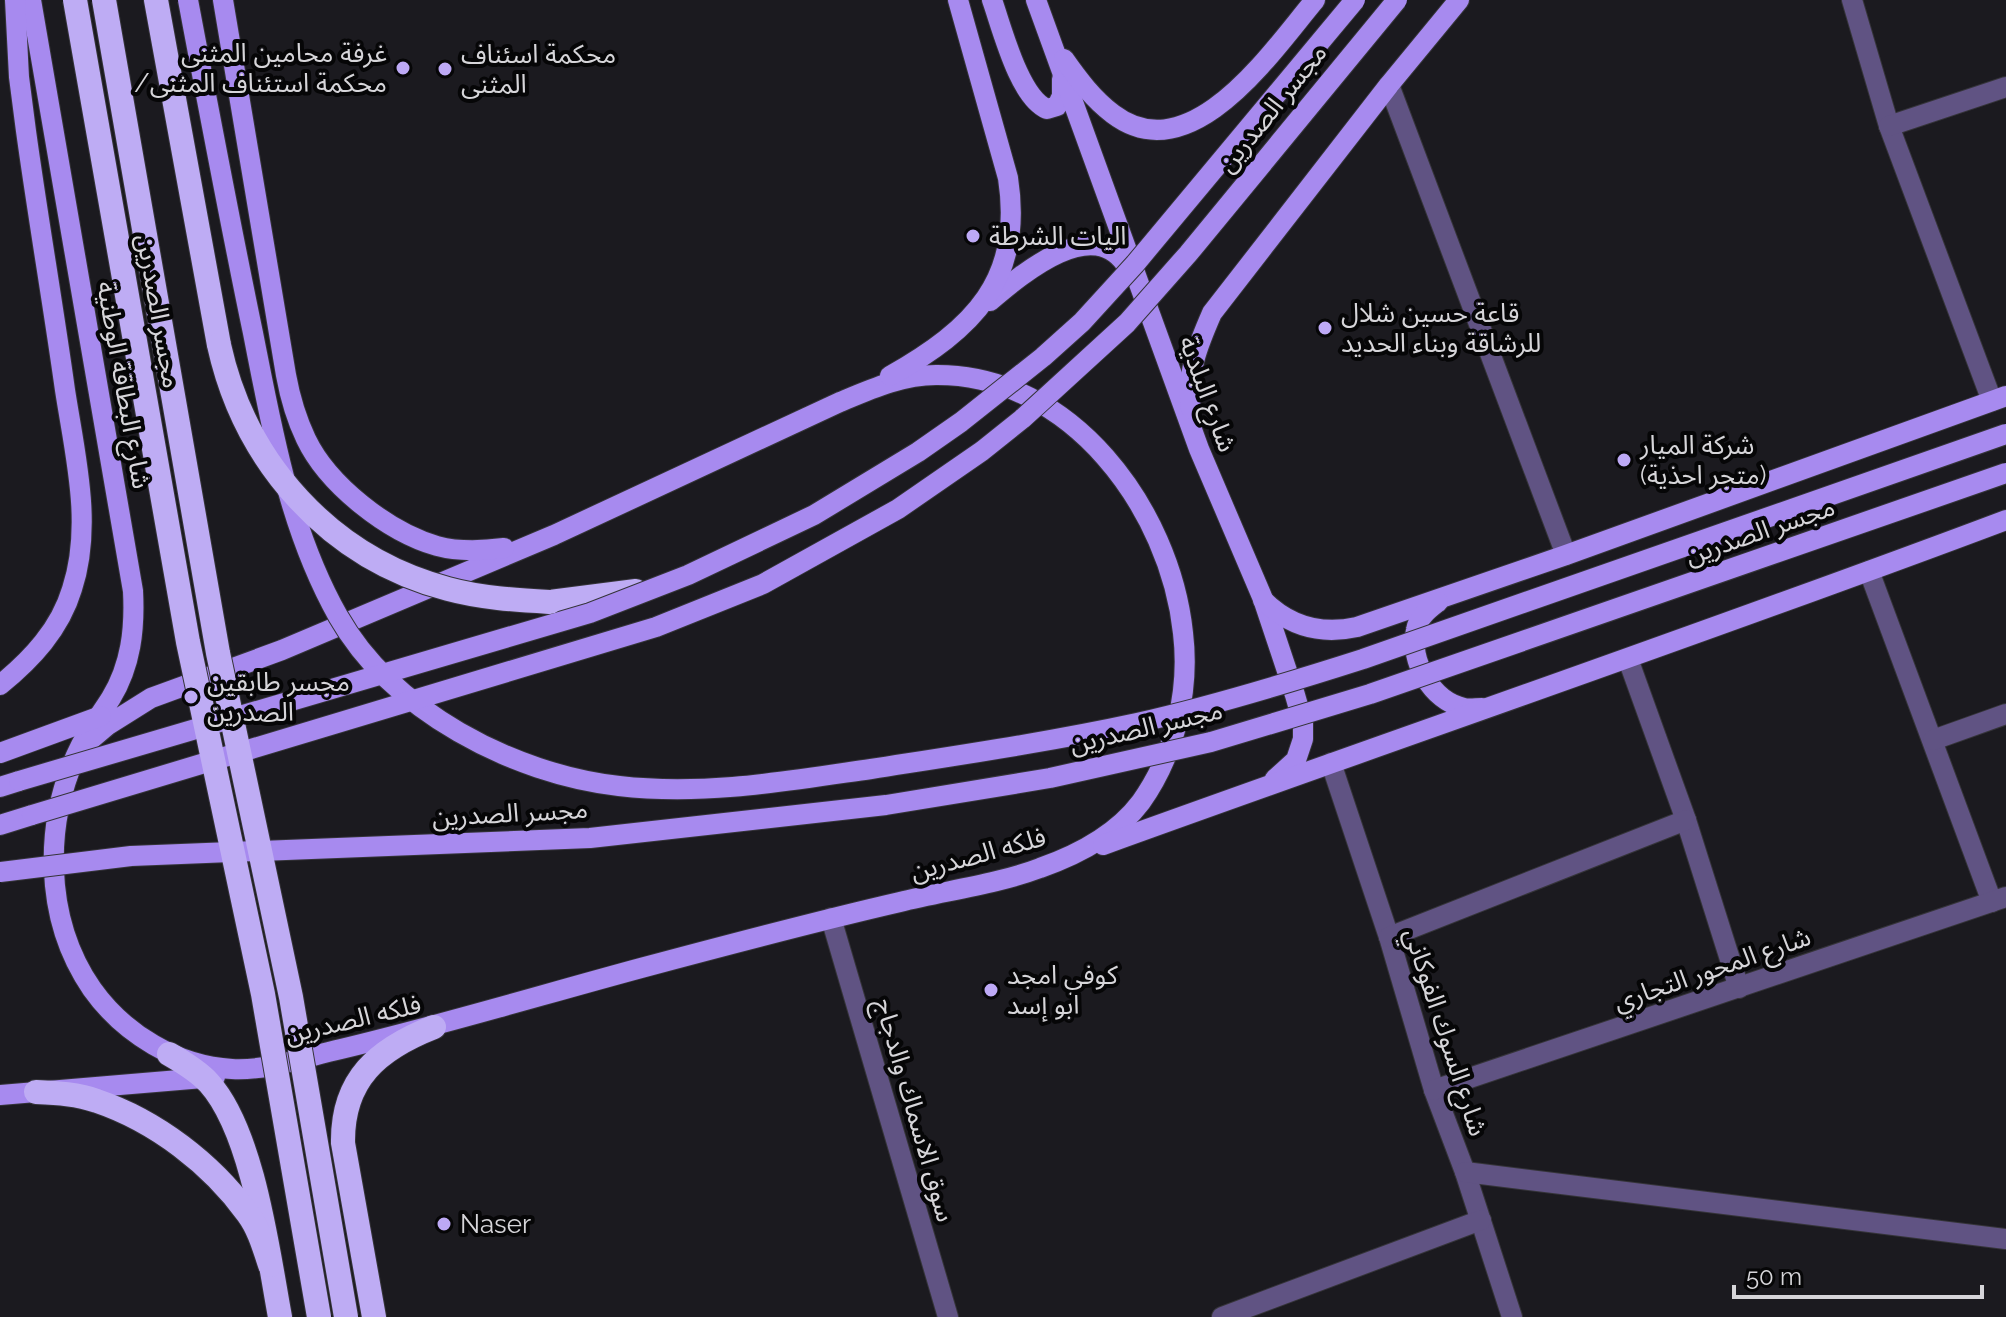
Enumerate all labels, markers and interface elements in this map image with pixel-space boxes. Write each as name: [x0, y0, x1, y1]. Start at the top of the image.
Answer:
place label: غرفة محامين المثنى /محكمة استئناف المثنى: [134, 38, 387, 98]
street label: مجسر الصدرين: [1211, 38, 1333, 178]
place label: محكمة اسئناف المثنى: [461, 39, 616, 99]
marker: غرفة محامين المثنى /محكمة استئناف المثنى: [394, 59, 412, 77]
marker: محكمة اسئناف المثنى: [436, 60, 454, 78]
place label: اليات الشرطة: [989, 221, 1126, 251]
marker: اليات الشرطة: [964, 227, 982, 245]
street label: مجسر الصدرين: [131, 231, 187, 391]
street label: شارع البطاقة الوطنية: [87, 279, 157, 492]
place label: قاعة حسين شلال للرشاقة وبناء الحديد: [1341, 298, 1541, 358]
marker: قاعة حسين شلال للرشاقة وبناء الحديد: [1316, 319, 1334, 337]
street label: شارع البلدية: [1169, 332, 1243, 457]
place label: شركة الميار (متجر احذية): [1639, 430, 1767, 490]
marker: شركة الميار (متجر احذية): [1615, 451, 1633, 469]
street label: مجسر الصدرين: [1681, 491, 1839, 571]
place label: مجسر طابقين الصدرين: [207, 667, 350, 727]
marker: مجسر طابقين الصدرين: [182, 688, 200, 706]
street label: مجسر الصدرين: [1067, 695, 1225, 759]
street label: مجسر الصدرين: [431, 794, 589, 832]
street label: فلكه الصدرين: [907, 822, 1049, 886]
street label: شارع المحور التجاري: [1610, 921, 1816, 1022]
street label: شارع السوك الفوكاني: [1393, 924, 1494, 1141]
place label: كوفي امجد ابو إسد: [1007, 960, 1118, 1022]
marker: كوفي امجد ابو إسد: [982, 981, 1000, 999]
street label: فلكه الصدرين: [282, 989, 424, 1049]
street label: سوق الاسماك والدجاج: [865, 995, 961, 1226]
place label: Naser: [460, 1209, 531, 1239]
marker: Naser: [435, 1215, 453, 1233]
scale bar: [1734, 1249, 1982, 1299]
text: 50 m: [1746, 1262, 1802, 1291]

